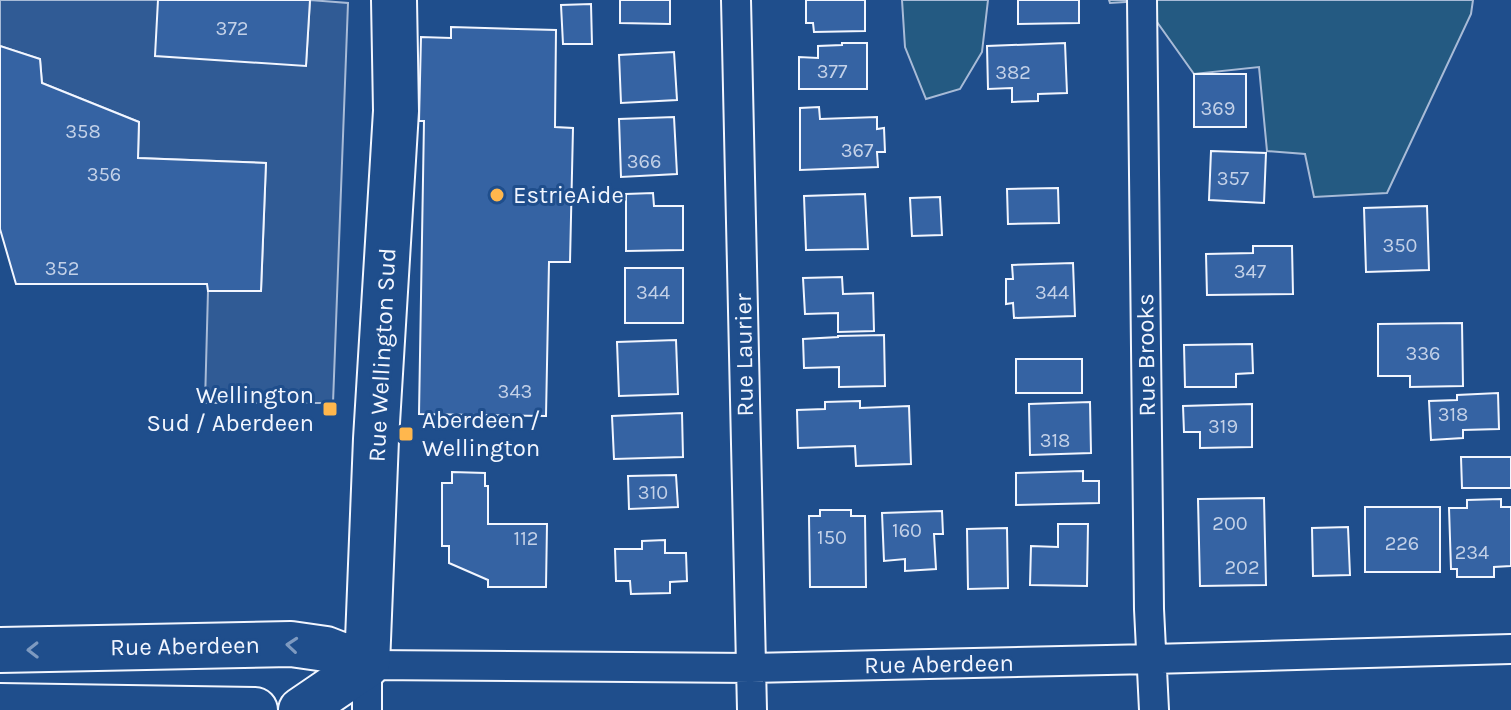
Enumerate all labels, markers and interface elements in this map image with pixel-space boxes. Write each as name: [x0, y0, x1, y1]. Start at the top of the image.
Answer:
house number: 372: [216, 17, 248, 40]
house number: 377: [817, 60, 848, 83]
house number: 382: [995, 61, 1031, 84]
house number: 369: [1201, 97, 1235, 120]
house number: 358: [65, 120, 101, 143]
house number: 367: [841, 139, 874, 162]
house number: 366: [627, 150, 661, 173]
house number: 356: [87, 163, 121, 186]
house number: 357: [1217, 167, 1250, 190]
place label: EstrieAide: [513, 181, 624, 209]
marker: EstrieAide: [488, 186, 506, 204]
house number: 350: [1383, 234, 1417, 257]
street label: Rue Wellington Sud: [362, 247, 402, 463]
house number: 352: [45, 257, 79, 280]
house number: 347: [1234, 260, 1267, 283]
house number: 344: [636, 281, 670, 304]
house number: 344: [1035, 281, 1069, 304]
street label: Rue Laurier: [729, 293, 759, 417]
street label: Rue Brooks: [1131, 293, 1161, 417]
house number: 336: [1405, 342, 1441, 365]
house number: 343: [498, 380, 532, 403]
place label: Wellington Sud / Aberdeen: [147, 381, 314, 437]
marker: Wellington Sud / Aberdeen: [321, 400, 339, 418]
house number: 318: [1438, 403, 1468, 426]
place label: Aberdeen / Wellington: [422, 406, 540, 462]
house number: 319: [1208, 415, 1238, 438]
marker: Aberdeen / Wellington: [397, 425, 415, 443]
house number: 318: [1040, 429, 1070, 452]
house number: 310: [638, 481, 668, 504]
house number: 200: [1212, 512, 1248, 535]
house number: 160: [892, 519, 922, 542]
house number: 150: [817, 526, 847, 549]
house number: 112: [514, 527, 538, 550]
house number: 226: [1385, 532, 1419, 555]
house number: 234: [1455, 541, 1489, 564]
house number: 202: [1224, 556, 1260, 579]
street label: Rue Aberdeen: [110, 631, 260, 661]
one-way arrow: [286, 637, 299, 654]
one-way arrow: [26, 641, 39, 658]
street label: Rue Aberdeen: [864, 649, 1014, 679]

